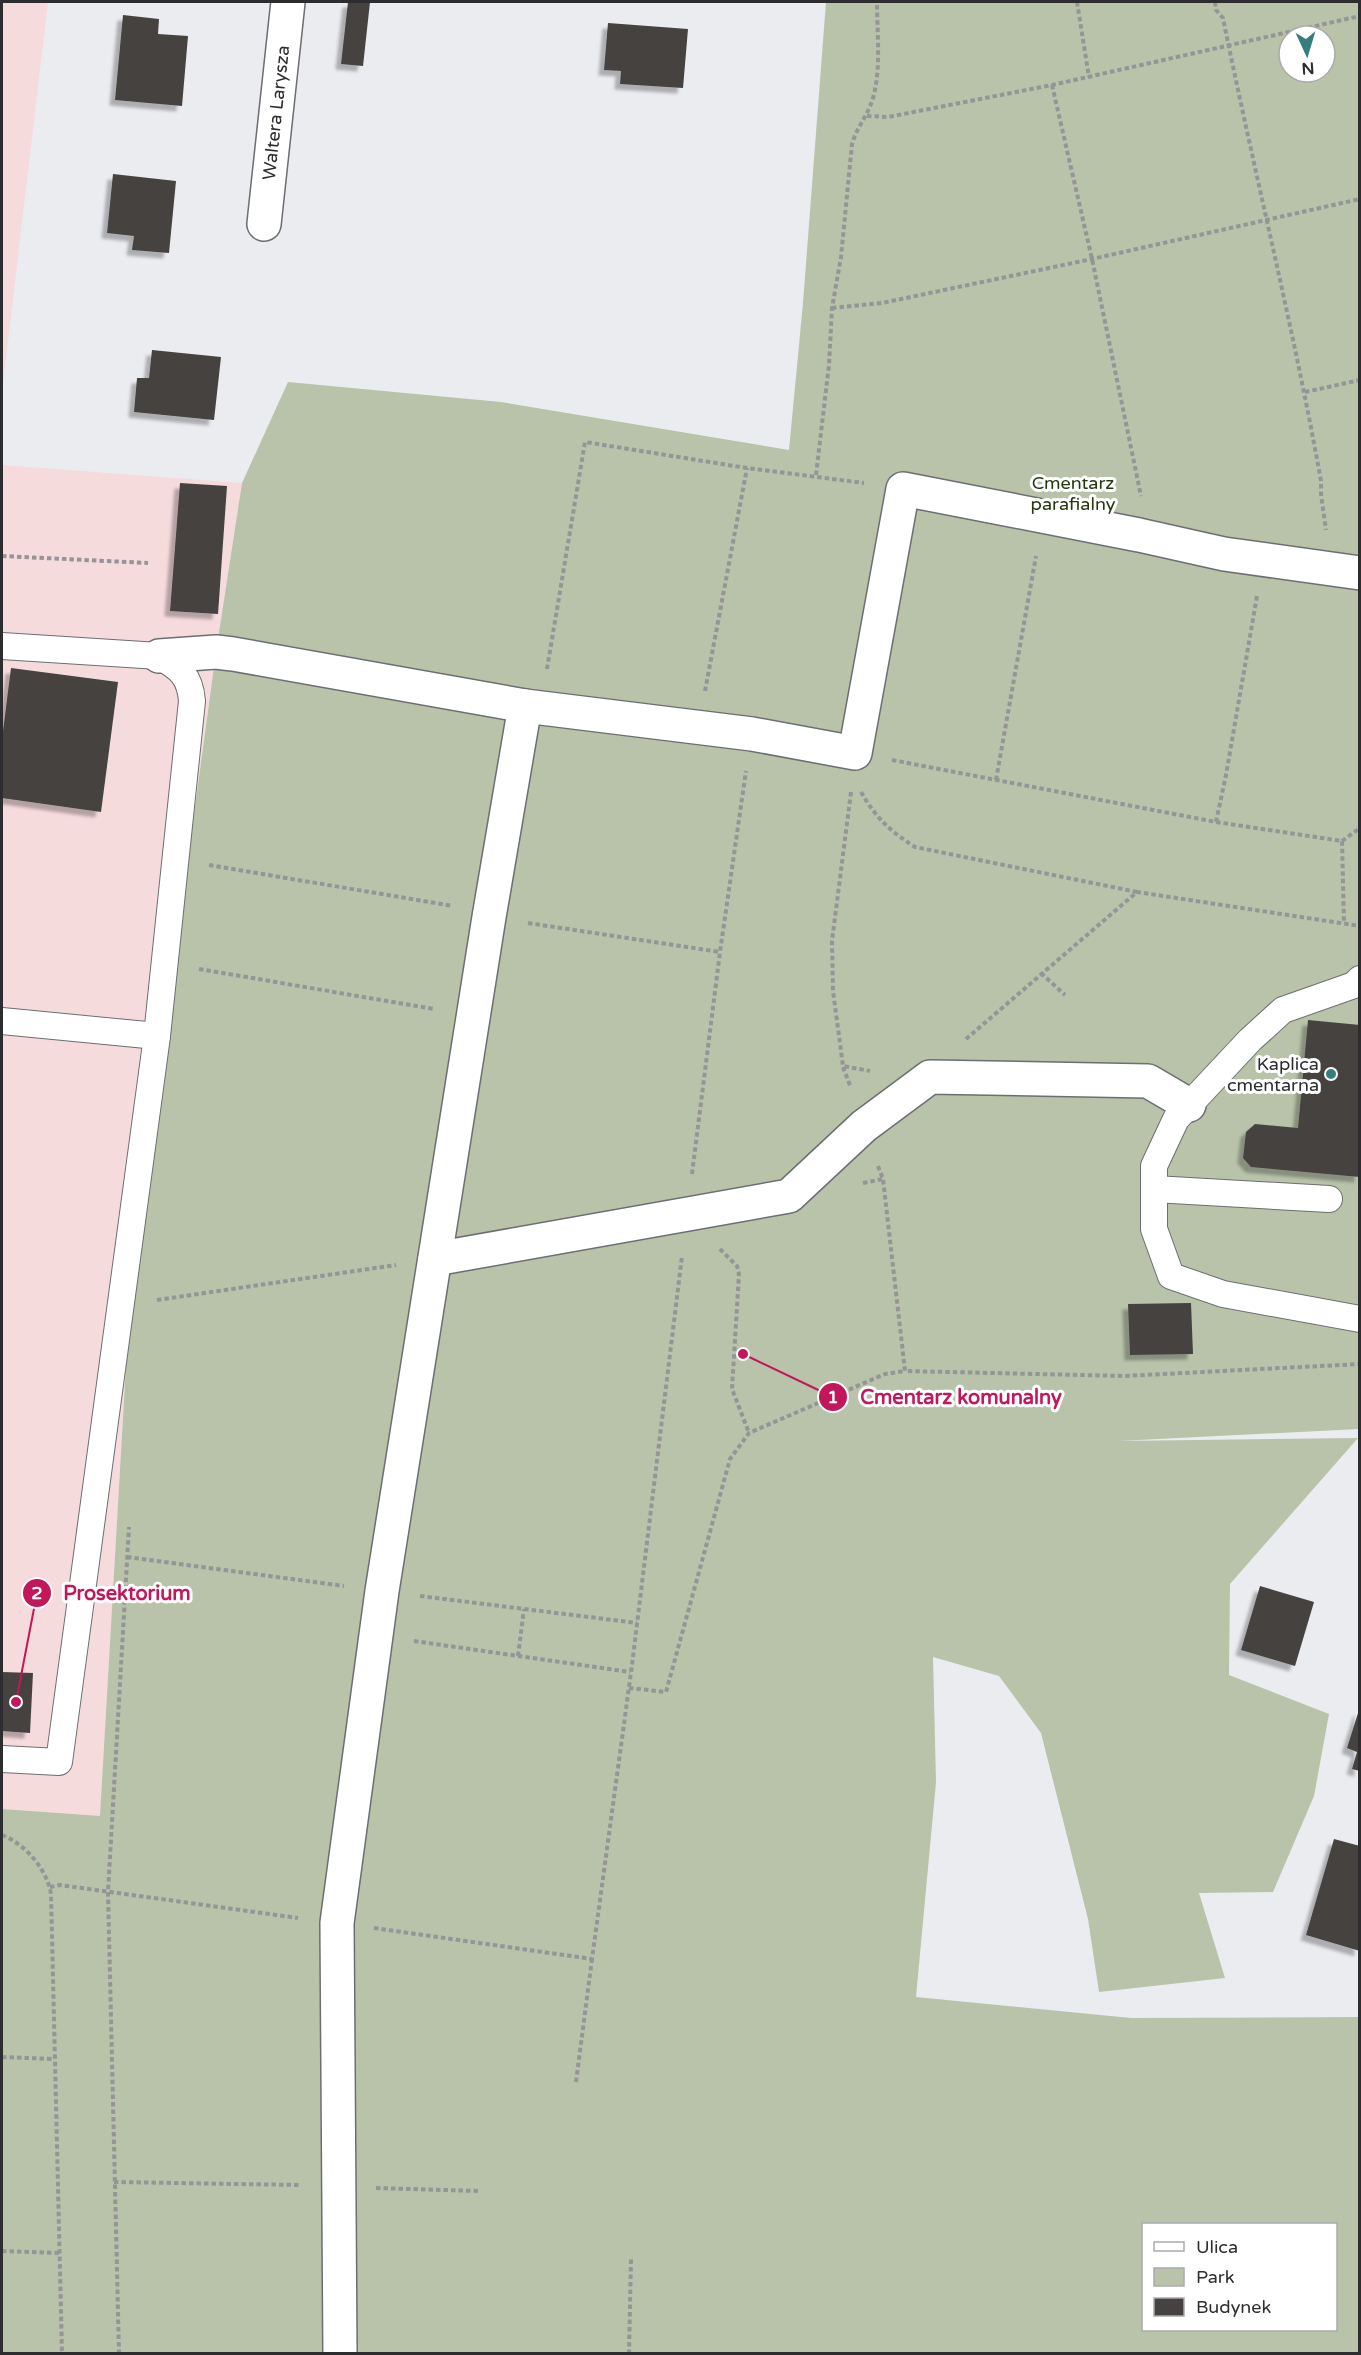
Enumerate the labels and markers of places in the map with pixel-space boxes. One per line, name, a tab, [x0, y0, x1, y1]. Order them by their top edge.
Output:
place label: Kaplica cmentarna	[1227, 1053, 1319, 1096]
marker: Kaplica cmentarna	[1324, 1067, 1338, 1081]
callout: Cmentarz komunalny	[818, 1378, 1073, 1416]
callout: Prosektorium	[22, 1574, 203, 1612]

